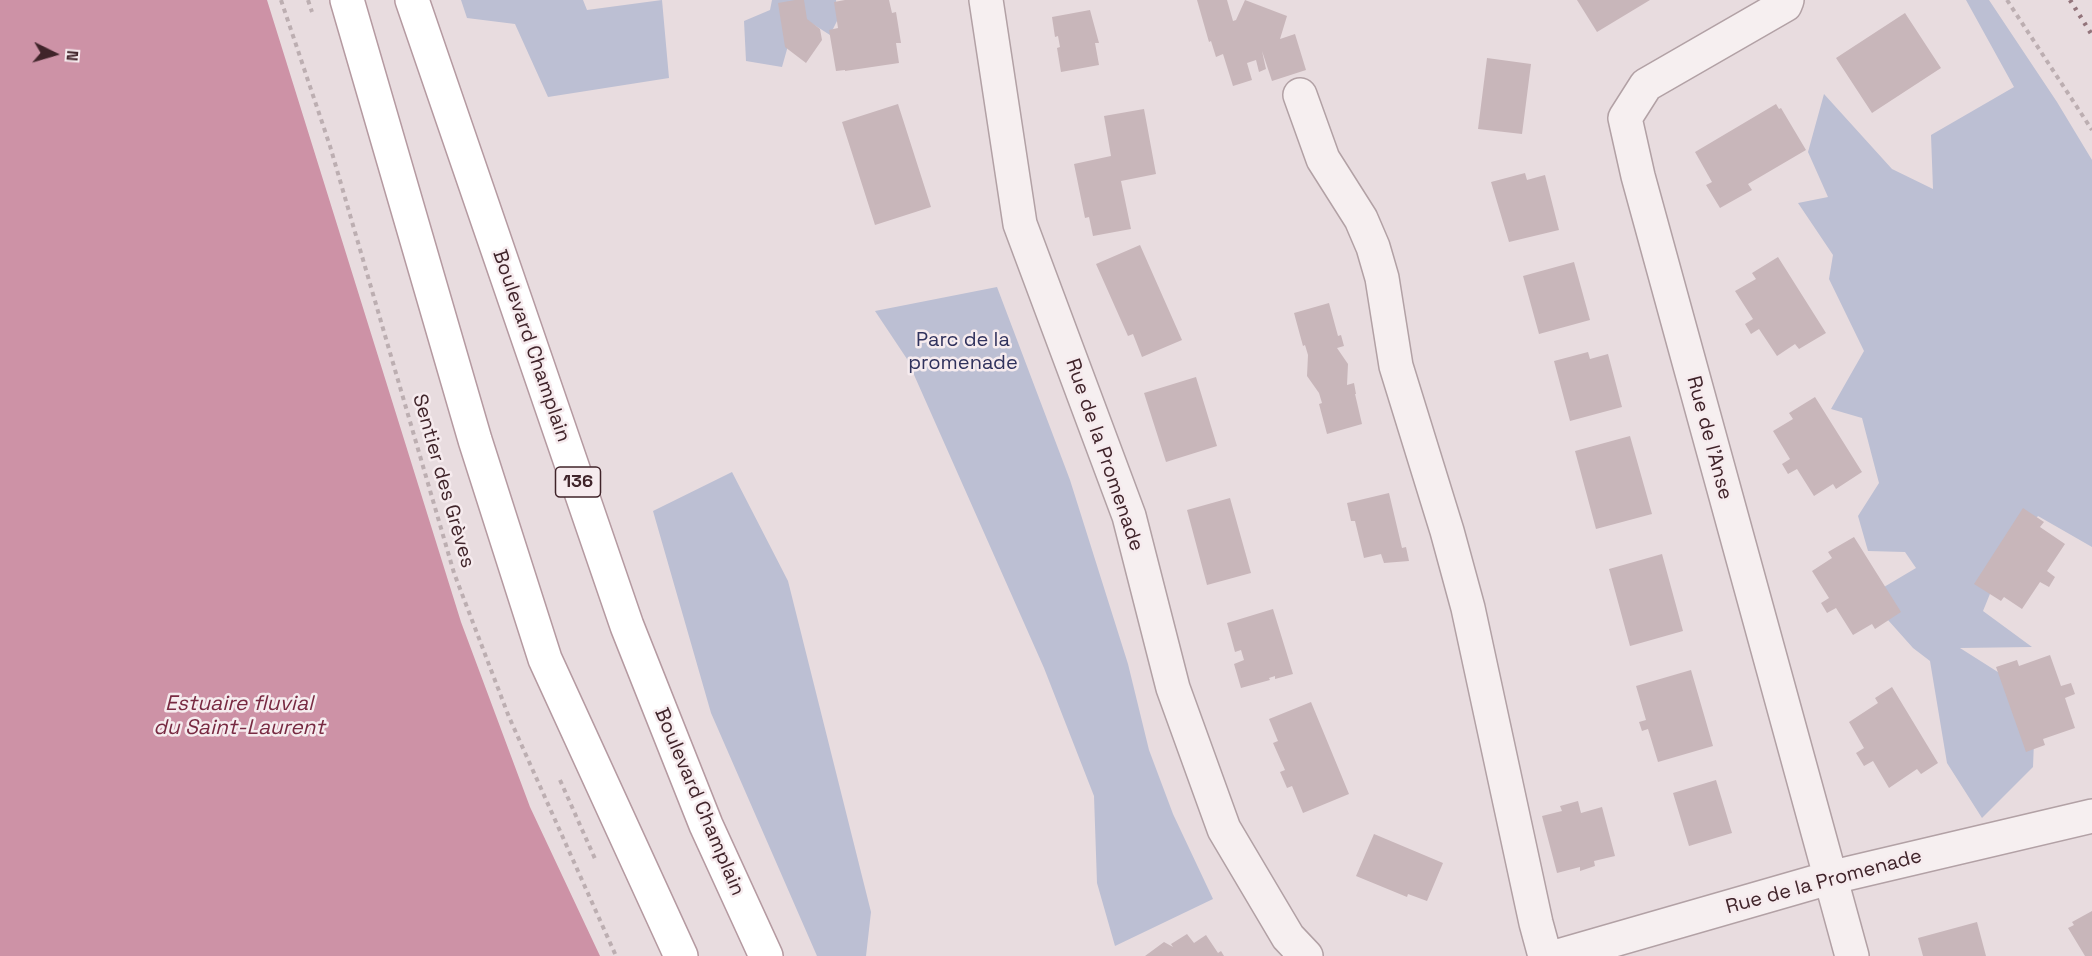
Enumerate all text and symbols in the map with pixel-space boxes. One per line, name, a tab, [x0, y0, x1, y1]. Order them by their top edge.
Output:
north arrow	[24, 24, 84, 84]
text: N	[62, 49, 83, 62]
street label: Boulevard Champlain	[487, 247, 575, 445]
park label: Parc de la promenade	[908, 329, 1018, 376]
street label: Rue de la Promenade	[1060, 356, 1148, 554]
street label: Rue de l'Anse	[1681, 373, 1737, 503]
street label: Sentier des Grèves	[407, 391, 479, 571]
road number: 136	[556, 467, 600, 497]
water label: Estuaire fluvial du Saint-Laurent	[153, 691, 325, 741]
street label: Boulevard Champlain	[649, 705, 749, 899]
street label: Rue de la Promenade	[1723, 844, 1925, 920]

